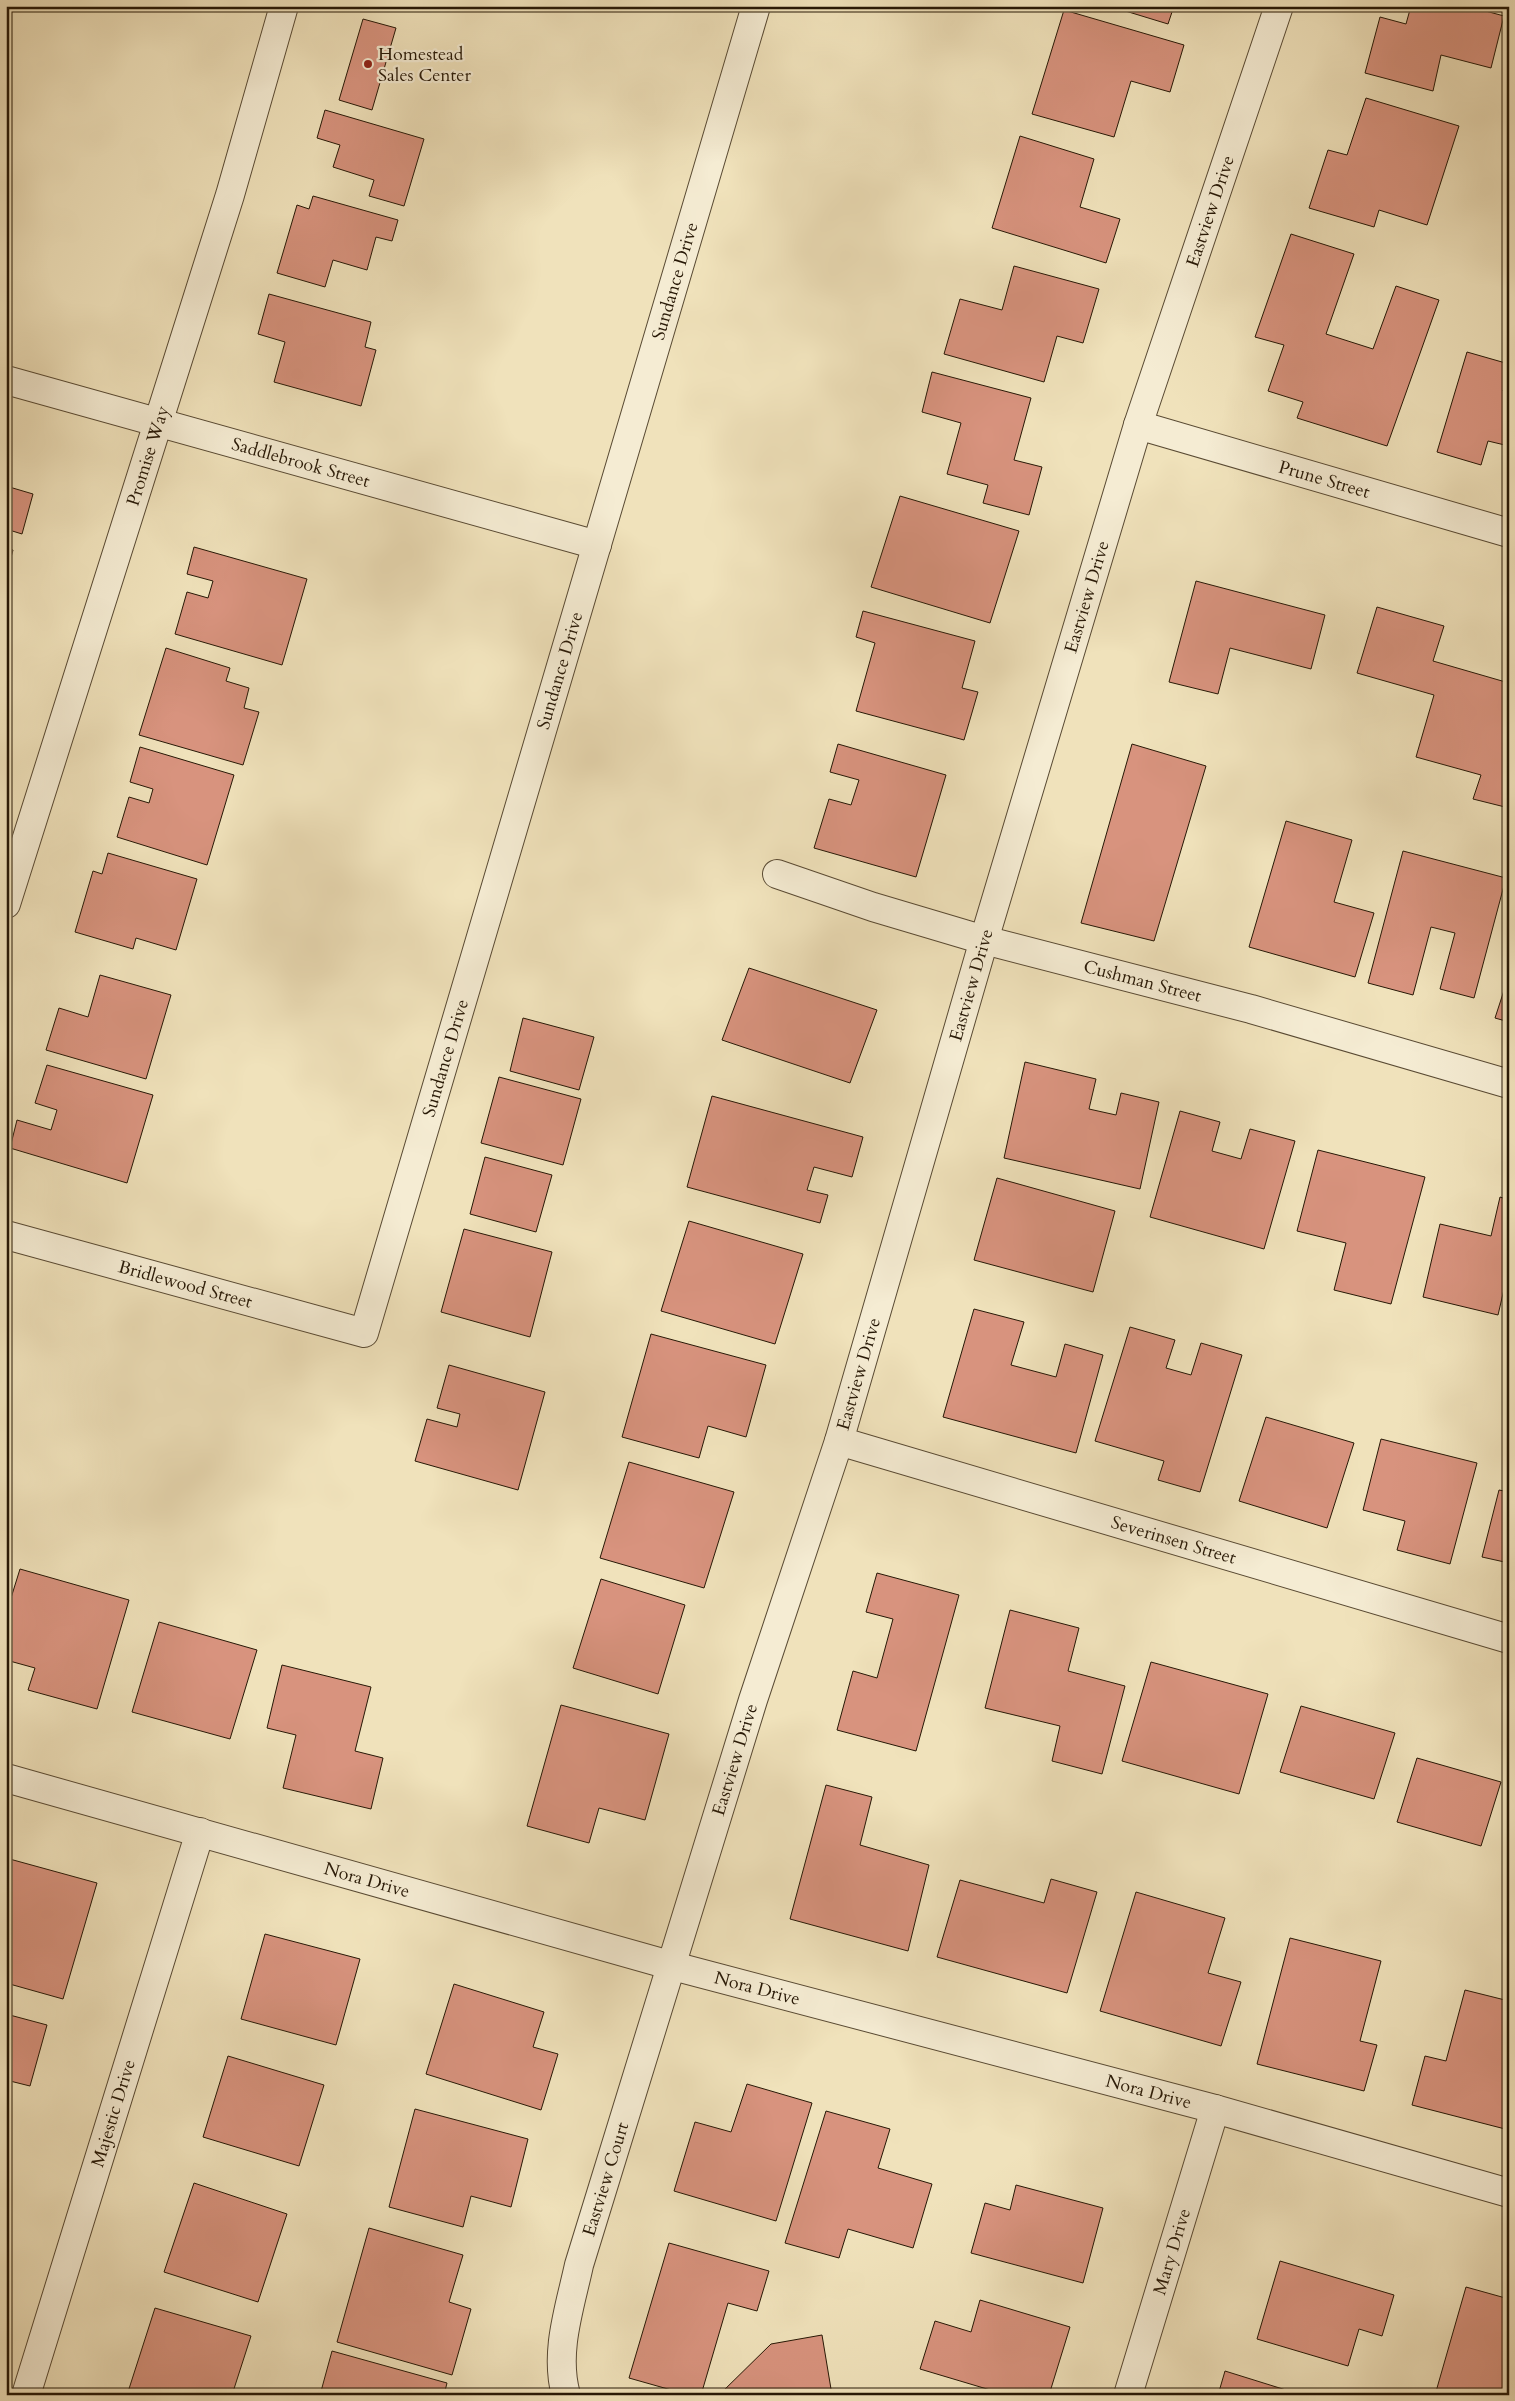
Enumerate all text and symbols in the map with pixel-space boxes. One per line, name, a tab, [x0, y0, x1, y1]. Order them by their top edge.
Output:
place label: Homestead Sales Center	[378, 42, 471, 88]
marker: Homestead Sales Center	[362, 58, 374, 70]
street label: Eastview Drive	[1180, 152, 1241, 270]
street label: Sundance Drive	[646, 219, 704, 343]
street label: Promise Way	[121, 402, 176, 509]
street label: Saddlebrook Street	[229, 432, 373, 494]
street label: Prune Street	[1276, 455, 1373, 505]
street label: Eastview Drive	[1059, 538, 1116, 656]
street label: Sundance Drive	[531, 609, 589, 732]
street label: Eastview Drive	[943, 926, 1000, 1044]
street label: Cushman Street	[1081, 954, 1204, 1009]
street label: Sundance Drive	[417, 996, 475, 1120]
street label: Bridlewood Street	[115, 1254, 255, 1315]
street label: Eastview Drive	[831, 1315, 887, 1433]
street label: Severinsen Street	[1108, 1510, 1239, 1571]
street label: Eastview Drive	[706, 1701, 764, 1819]
street label: Nora Drive	[321, 1856, 412, 1904]
street label: Nora Drive	[711, 1965, 803, 2012]
street label: Majestic Drive	[85, 2056, 142, 2170]
street label: Nora Drive	[1103, 2069, 1194, 2115]
street label: Eastview Court	[577, 2119, 635, 2239]
street label: Mary Drive	[1147, 2205, 1197, 2298]

